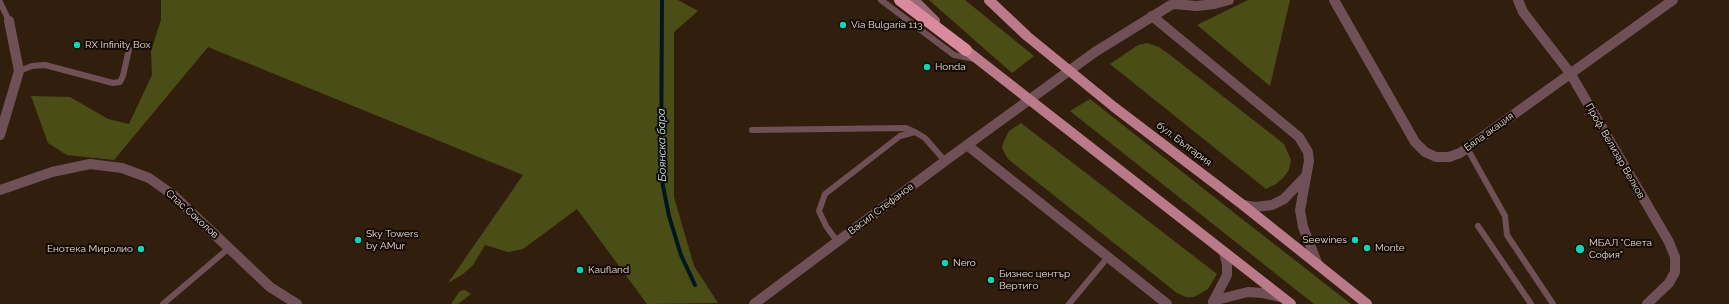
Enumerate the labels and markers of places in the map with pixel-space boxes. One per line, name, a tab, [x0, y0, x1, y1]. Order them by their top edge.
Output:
place label: Via Bulgaria 113	[851, 19, 923, 31]
marker: Via Bulgaria 113	[838, 20, 848, 30]
place label: RX Infinity Box	[85, 39, 150, 51]
marker: RX Infinity Box	[72, 40, 82, 50]
place label: Honda	[935, 61, 966, 73]
marker: Honda	[922, 62, 932, 72]
place label: Sky Towers by AMur	[366, 228, 418, 252]
place label: Seewines	[1302, 234, 1347, 246]
marker: Sky Towers by AMur	[353, 235, 363, 245]
marker: Seewines	[1350, 235, 1360, 245]
place label: МБАЛ "Света София"	[1589, 237, 1652, 260]
place label: Monte	[1375, 242, 1405, 254]
place label: Енотека Миролио	[47, 243, 133, 255]
marker: Monte	[1362, 243, 1372, 253]
marker: МБАЛ "Света София"	[1574, 243, 1586, 255]
marker: Енотека Миролио	[136, 244, 146, 254]
place label: Nero	[953, 257, 976, 269]
marker: Nero	[940, 258, 950, 268]
place label: Kaufland	[588, 264, 629, 276]
marker: Kaufland	[575, 265, 585, 275]
place label: Бизнес център Вертиго	[999, 268, 1070, 292]
marker: Бизнес център Вертиго	[986, 275, 996, 285]

